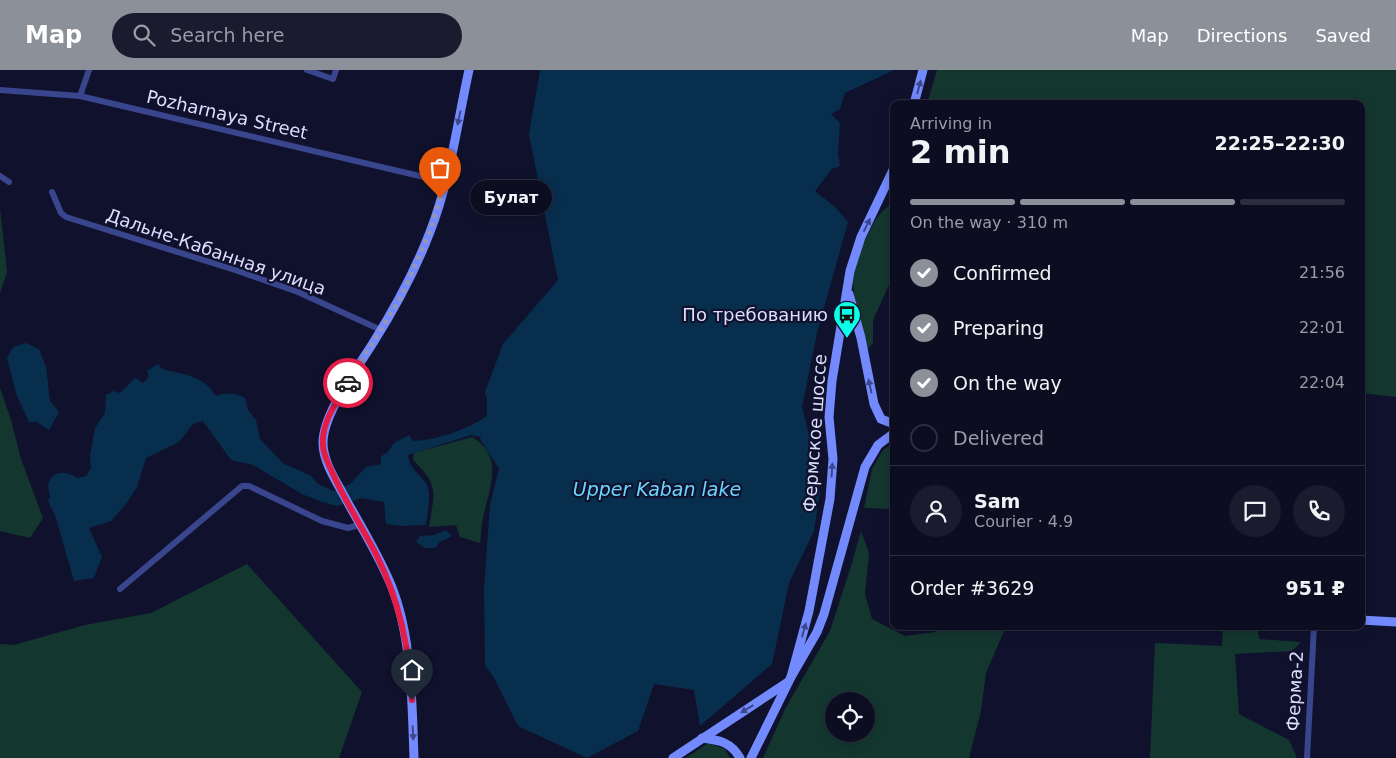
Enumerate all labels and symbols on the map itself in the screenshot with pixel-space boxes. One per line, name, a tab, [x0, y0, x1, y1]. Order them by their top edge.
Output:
one-way arrow	[915, 79, 923, 94]
street label: Pozharnaya Street	[144, 86, 310, 143]
one-way arrow	[454, 110, 462, 126]
pin	[419, 147, 461, 198]
callout: Булат	[470, 180, 552, 216]
street label: Дальне-Кабанная улица	[104, 204, 329, 299]
one-way arrow	[863, 218, 871, 232]
bus stop icon: По требованию	[832, 300, 862, 339]
place label: По требованию	[682, 304, 828, 325]
street label: Фермское шоссе	[798, 353, 831, 513]
courier	[323, 358, 373, 408]
one-way arrow	[866, 378, 874, 393]
one-way arrow	[828, 462, 836, 478]
water label: Upper Kaban lake	[573, 478, 741, 500]
one-way arrow	[800, 622, 808, 637]
pin	[391, 649, 433, 700]
street label: Ферма-2	[1282, 650, 1307, 732]
one-way arrow	[740, 704, 753, 713]
one-way arrow	[410, 725, 418, 741]

